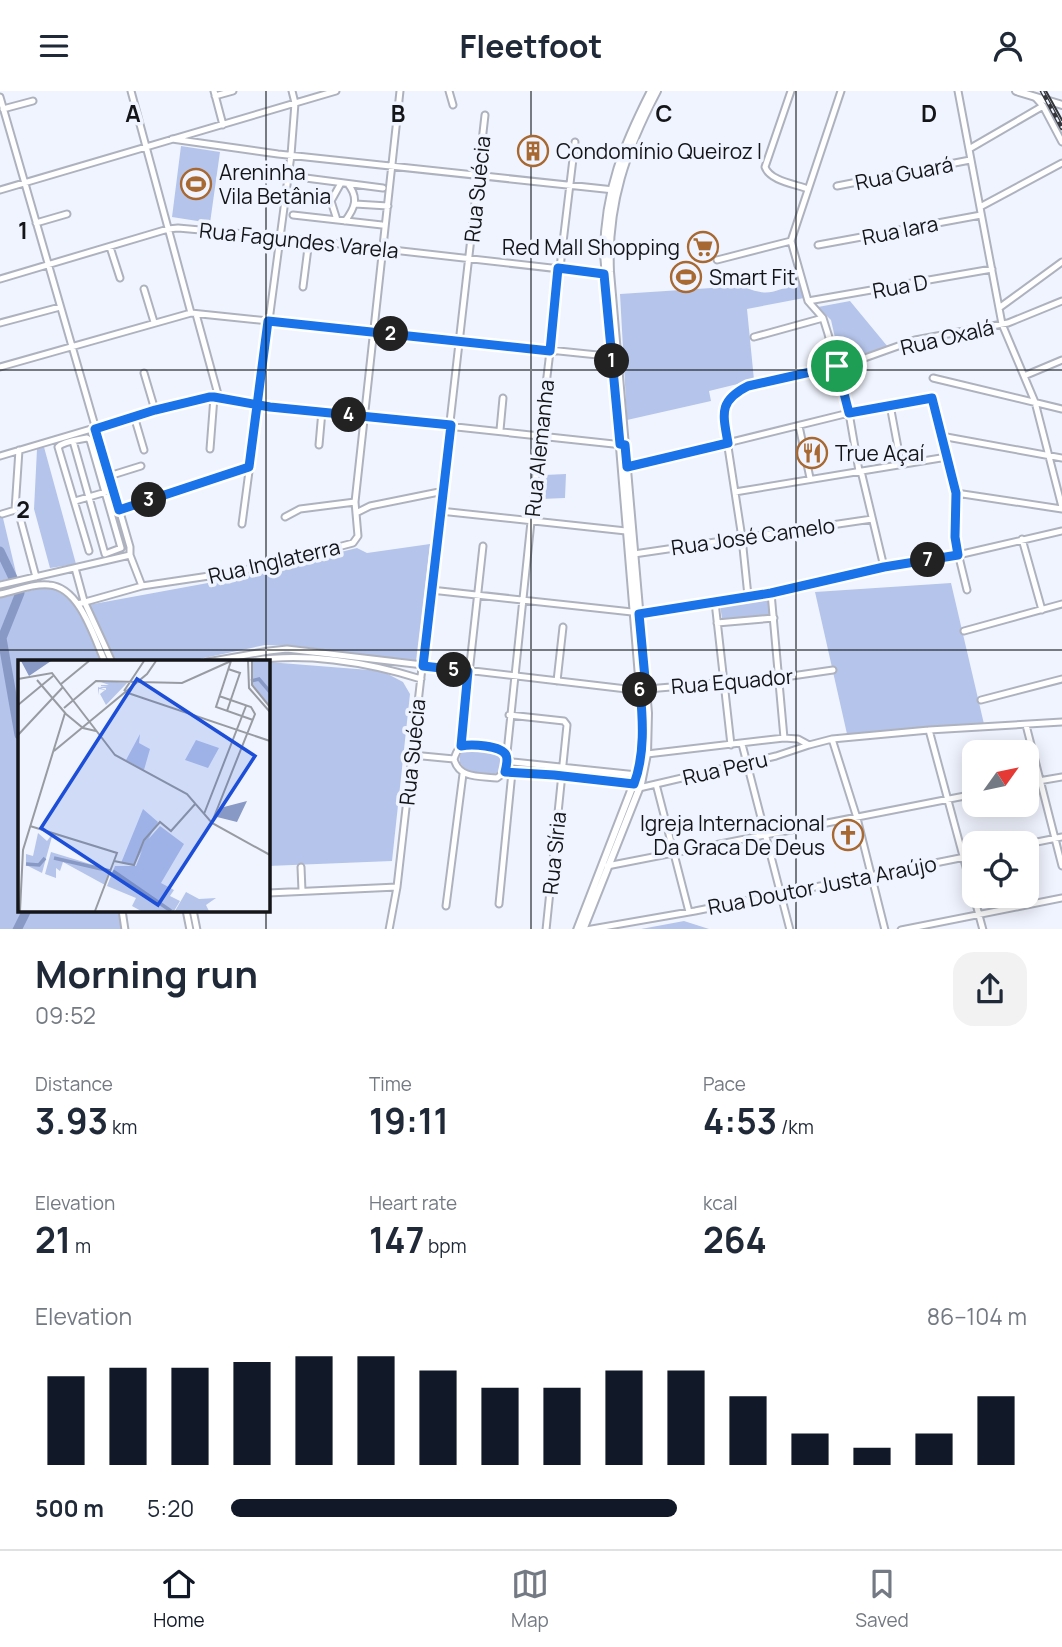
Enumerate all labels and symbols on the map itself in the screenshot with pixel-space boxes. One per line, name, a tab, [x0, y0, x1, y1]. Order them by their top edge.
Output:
text: A	[125, 97, 141, 129]
text: B	[391, 97, 405, 129]
text: C	[656, 97, 673, 129]
text: D	[921, 97, 937, 129]
street label: Rua Suécia	[457, 134, 497, 244]
building icon: Condomínio Queiroz I	[516, 134, 550, 168]
place label: Condomínio Queiroz I	[556, 137, 762, 165]
street label: Rua Guará	[853, 150, 955, 196]
place label: Areninha Vila Betânia	[219, 158, 331, 210]
sports icon: Areninha Vila Betânia	[179, 167, 213, 201]
street label: Rua Iara	[860, 209, 940, 251]
text: 1	[18, 214, 28, 246]
street label: Rua Fagundes Varela	[198, 216, 400, 264]
supermarket icon: Red Mall Shopping	[686, 230, 720, 264]
place label: Red Mall Shopping	[502, 233, 680, 261]
sports icon: Smart Fit	[669, 260, 703, 294]
place label: Smart Fit	[709, 263, 796, 291]
street label: Rua D	[870, 267, 930, 305]
street label: Rua Oxalá	[897, 313, 997, 361]
pin: 2	[374, 317, 408, 351]
pin	[807, 336, 867, 396]
pin: 1	[594, 343, 630, 379]
street label: Rua Alemanha	[518, 378, 560, 518]
pin: 4	[332, 397, 366, 433]
restaurant icon: True Açaí	[795, 436, 829, 470]
place label: True Açaí	[835, 439, 925, 467]
pin: 3	[132, 483, 166, 517]
text: 2	[16, 493, 30, 525]
street label: Rua José Camelo	[669, 511, 837, 561]
street label: Rua Inglaterra	[205, 532, 343, 590]
pin: 7	[911, 543, 946, 577]
pin: 5	[436, 653, 472, 687]
inset map	[18, 660, 270, 912]
street label: Rua Equador	[670, 662, 795, 700]
pin: 6	[622, 673, 658, 707]
street label: Rua Suécia	[392, 697, 432, 807]
north arrow	[962, 740, 1040, 817]
street label: Rua Peru	[680, 745, 770, 791]
place label: Igreja Internacional Da Graca De Deus	[640, 809, 825, 861]
street label: Rua Síria	[536, 810, 572, 896]
church icon: Igreja Internacional Da Graca De Deus	[831, 818, 865, 852]
street label: Rua Doutor Justa Araújo	[705, 849, 939, 921]

